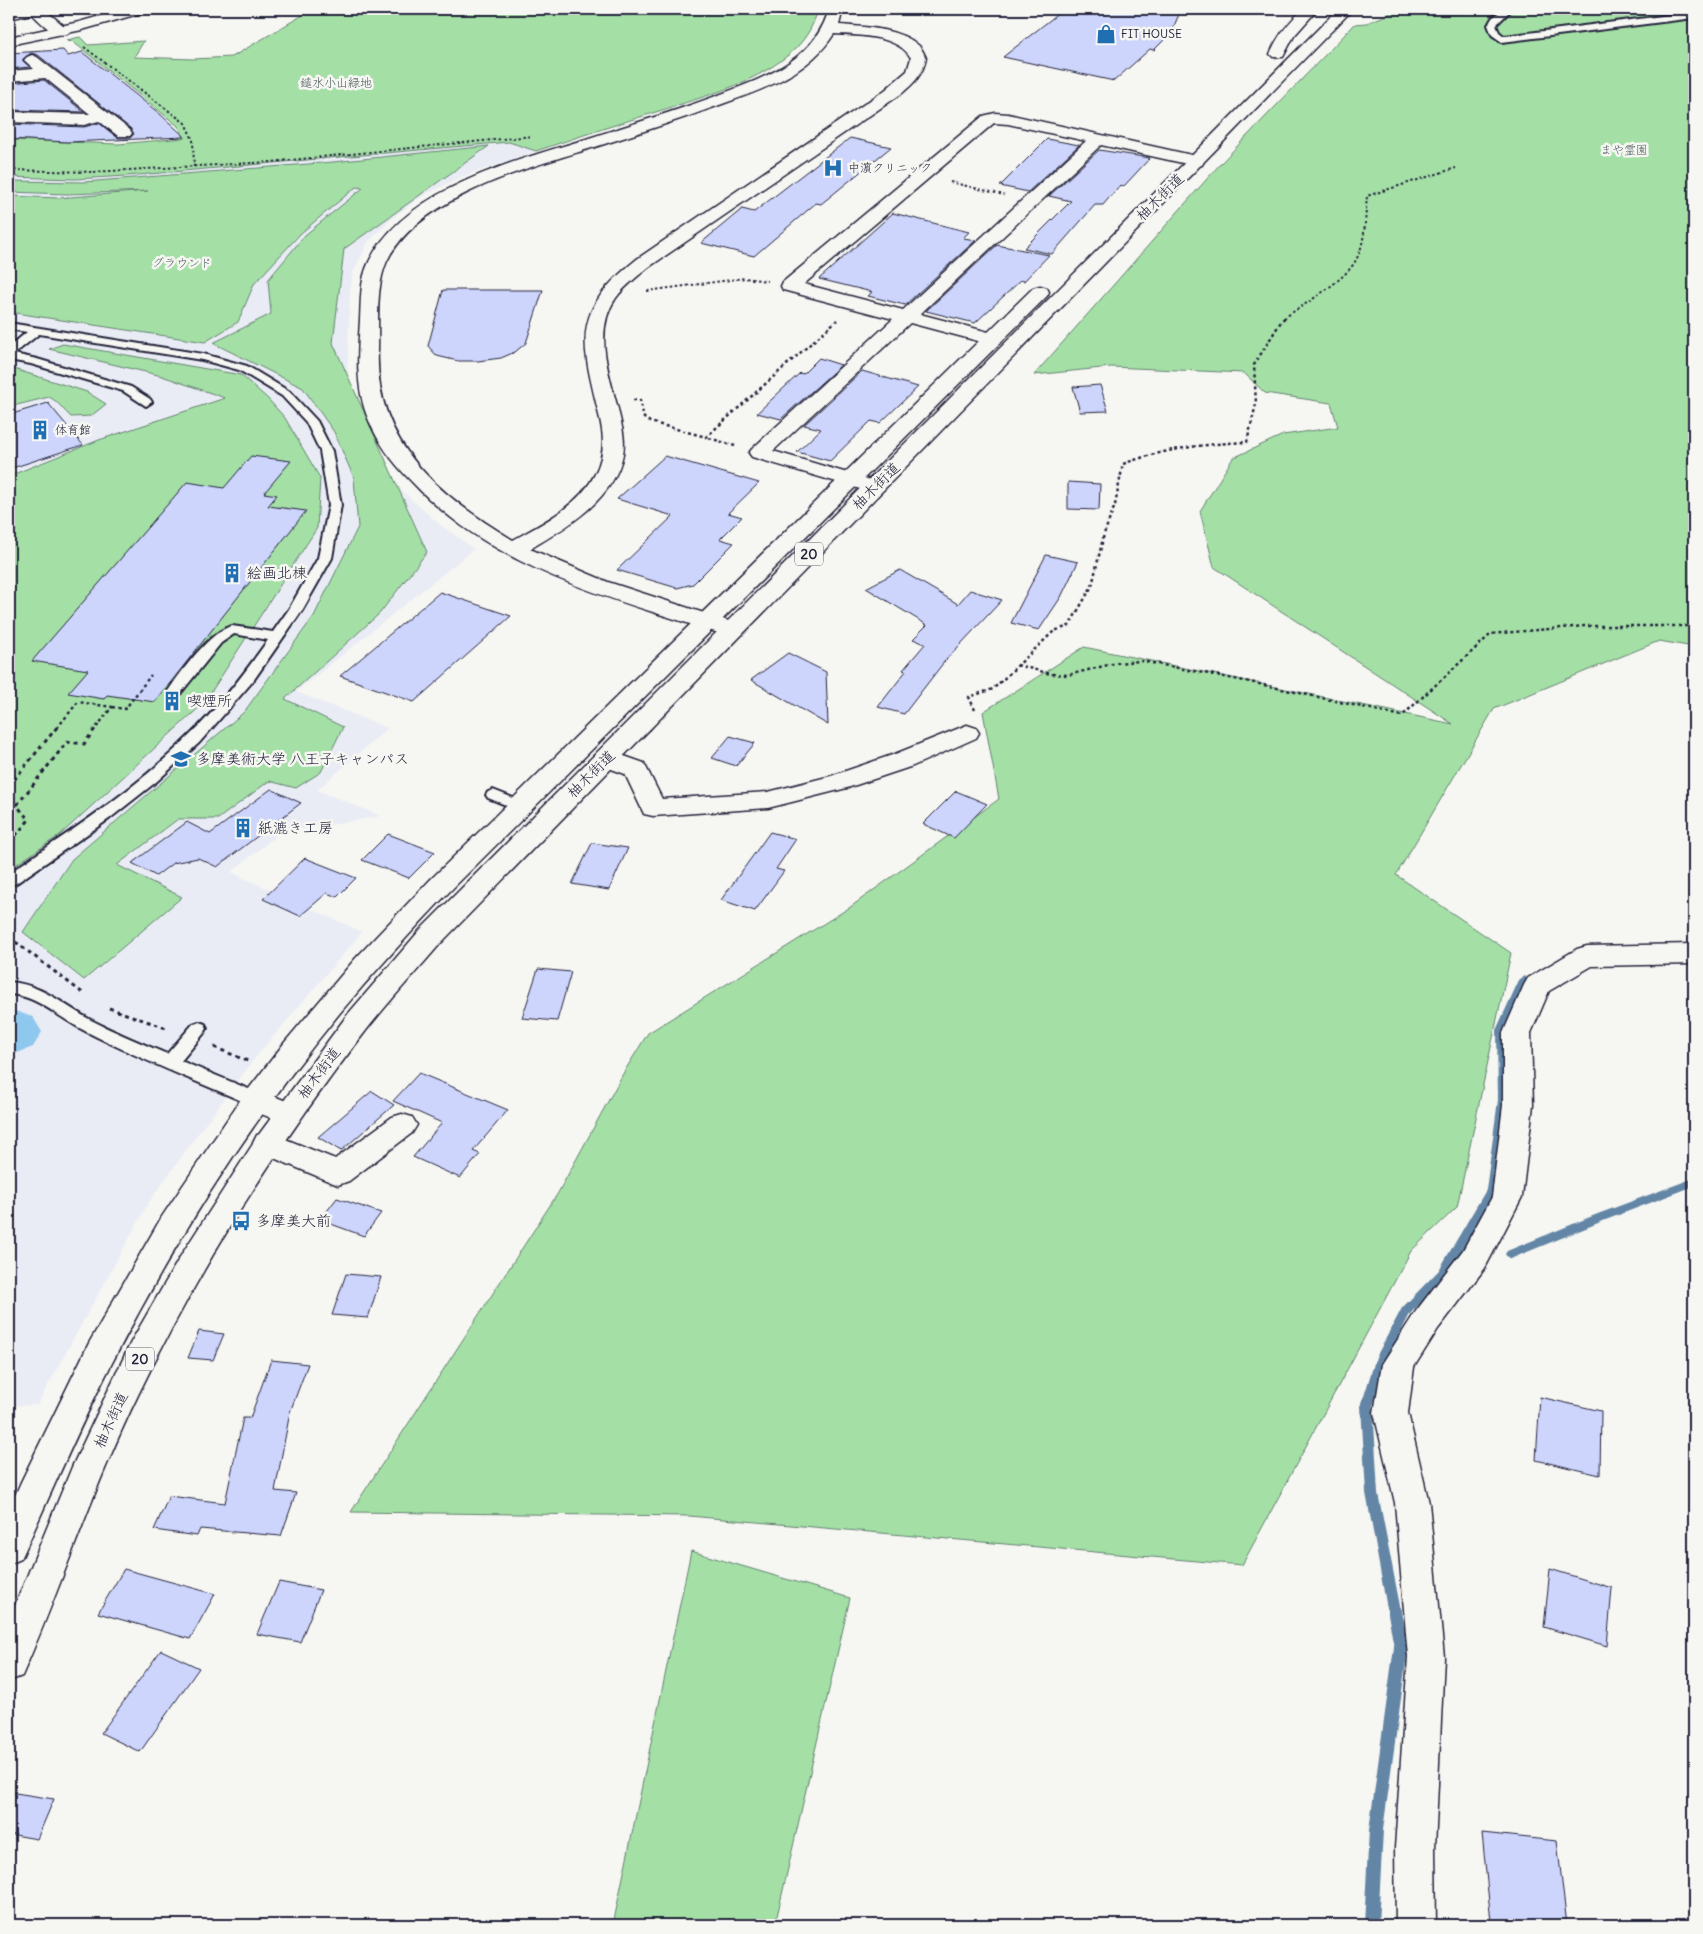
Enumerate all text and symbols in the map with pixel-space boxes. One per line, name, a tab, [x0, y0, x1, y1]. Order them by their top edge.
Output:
shop icon: FIT HOUSE	[1095, 23, 1117, 45]
place label: FIT HOUSE	[1121, 26, 1182, 41]
park label: 鑓水小山緑地	[300, 75, 372, 90]
park label: まや霊園	[1600, 142, 1648, 157]
hospital icon: 中濵クリニック	[822, 157, 844, 179]
place label: 中濵クリニック	[848, 160, 932, 175]
street label: 柚木街道	[1132, 169, 1188, 225]
park label: グラウンド	[152, 255, 212, 270]
building icon: 体育館	[29, 419, 51, 441]
place label: 体育館	[55, 422, 91, 437]
street label: 柚木街道	[848, 458, 904, 514]
road number: 20	[795, 542, 823, 566]
building icon: 絵画北棟	[221, 562, 243, 584]
place label: 絵画北棟	[247, 563, 307, 582]
building icon: 喫煙所	[161, 690, 183, 712]
place label: 喫煙所	[187, 691, 232, 710]
street label: 柚木街道	[563, 746, 619, 802]
school or university icon: 多摩美術大学 八王子キャンパス	[170, 748, 192, 770]
place label: 多摩美術大学 八王子キャンパス	[196, 749, 409, 768]
building icon: 紙漉き工房	[232, 817, 254, 839]
place label: 紙漉き工房	[258, 818, 333, 837]
street label: 柚木街道	[293, 1043, 344, 1102]
bus stop icon: 多摩美大前	[230, 1210, 252, 1232]
place label: 多摩美大前	[256, 1211, 331, 1230]
road number: 20	[126, 1348, 154, 1370]
street label: 柚木街道	[89, 1389, 132, 1451]

